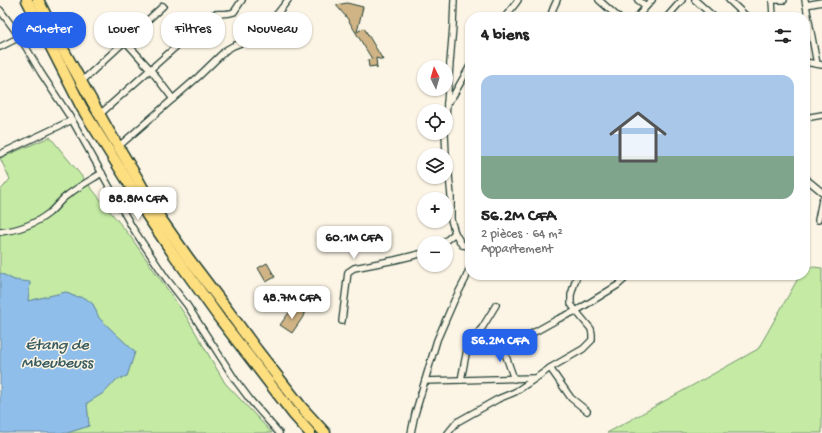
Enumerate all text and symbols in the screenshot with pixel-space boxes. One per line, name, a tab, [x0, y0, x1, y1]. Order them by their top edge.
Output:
chip: Acheter	[12, 12, 86, 48]
chip: Louer	[94, 12, 153, 48]
chip: Filtres	[161, 12, 225, 48]
chip: Nouveau	[233, 12, 312, 48]
icon: filters	[772, 25, 794, 47]
text: 4 biens	[481, 26, 529, 46]
north arrow	[417, 60, 453, 96]
map controls	[417, 60, 453, 272]
icon: home	[602, 101, 674, 173]
button: locate	[417, 104, 453, 140]
button: layers	[417, 148, 453, 184]
pin: 88.8M CFA	[92, 187, 184, 221]
text: 88.8M CFA	[109, 192, 167, 207]
button: +	[417, 192, 453, 228]
text: 56.2M CFA	[481, 207, 556, 227]
pin: 60.1M CFA	[308, 226, 400, 260]
text: 2 pièces · 64 m²	[481, 227, 563, 242]
text: 60.1M CFA	[326, 231, 382, 246]
button: −	[417, 236, 453, 272]
text: Appartement	[481, 242, 553, 257]
pin: 48.7M CFA	[246, 286, 338, 320]
text: 48.7M CFA	[263, 291, 321, 306]
pin: 56.2M CFA	[454, 329, 546, 363]
text: 56.2M CFA	[471, 334, 529, 349]
water label: Étang de Mbeubeuss	[21, 337, 95, 374]

